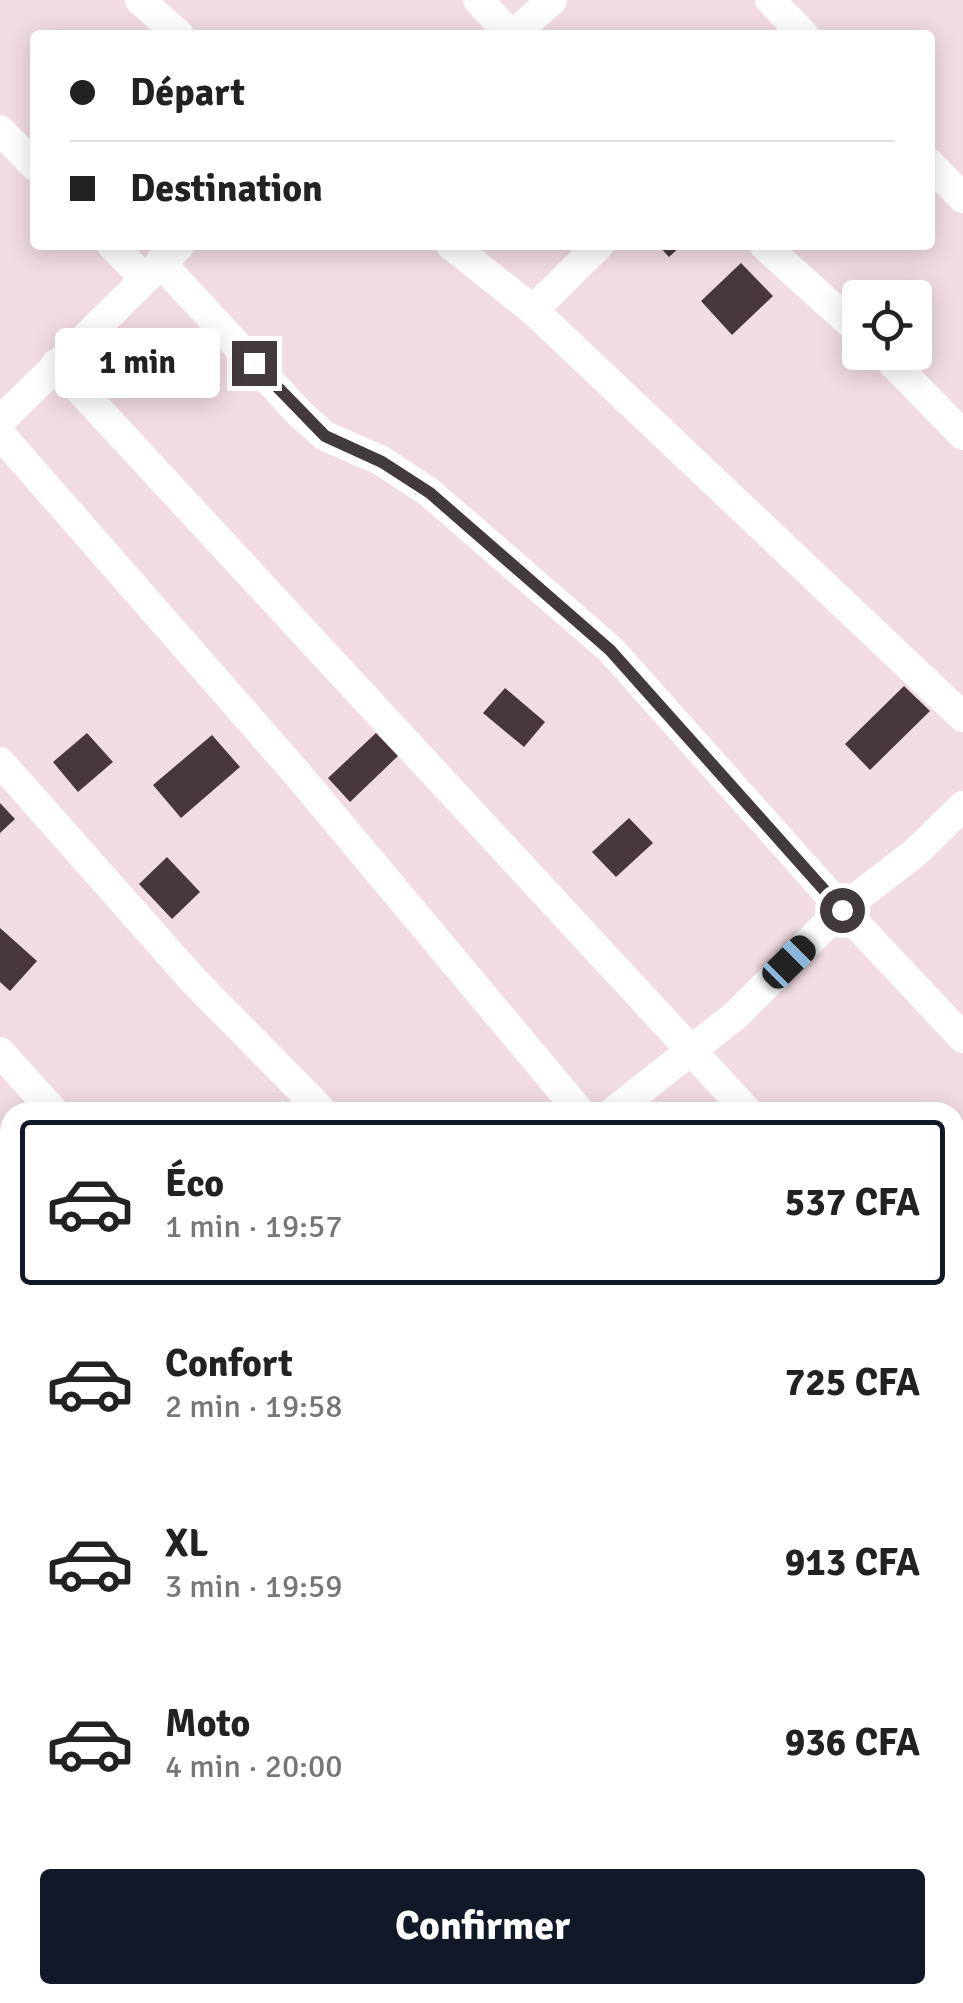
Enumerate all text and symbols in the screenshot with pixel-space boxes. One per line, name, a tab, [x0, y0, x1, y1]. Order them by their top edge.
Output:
text: Départ	[130, 69, 245, 116]
text: Destination	[130, 165, 323, 212]
map controls	[842, 280, 932, 370]
button: locate	[842, 280, 932, 370]
callout: 1 min	[54, 328, 219, 398]
route end	[232, 341, 277, 386]
text: 1 min	[99, 343, 176, 382]
route start	[820, 888, 865, 933]
car	[757, 930, 821, 994]
icon: car	[45, 1158, 135, 1248]
text: Éco	[165, 1160, 224, 1207]
text: 537 CFA	[785, 1179, 920, 1226]
text: 1 min · 19:57	[165, 1207, 343, 1246]
icon: car	[45, 1338, 135, 1428]
text: Confort	[165, 1340, 293, 1387]
text: 725 CFA	[785, 1359, 920, 1406]
text: 2 min · 19:58	[165, 1387, 343, 1426]
icon: car	[45, 1518, 135, 1608]
text: XL	[165, 1520, 208, 1567]
text: 913 CFA	[785, 1539, 920, 1586]
text: 3 min · 19:59	[165, 1567, 343, 1606]
icon: car	[45, 1698, 135, 1788]
text: Moto	[165, 1700, 250, 1747]
text: 936 CFA	[785, 1719, 920, 1766]
text: 4 min · 20:00	[165, 1747, 343, 1786]
button: Confirmer	[40, 1869, 925, 1984]

